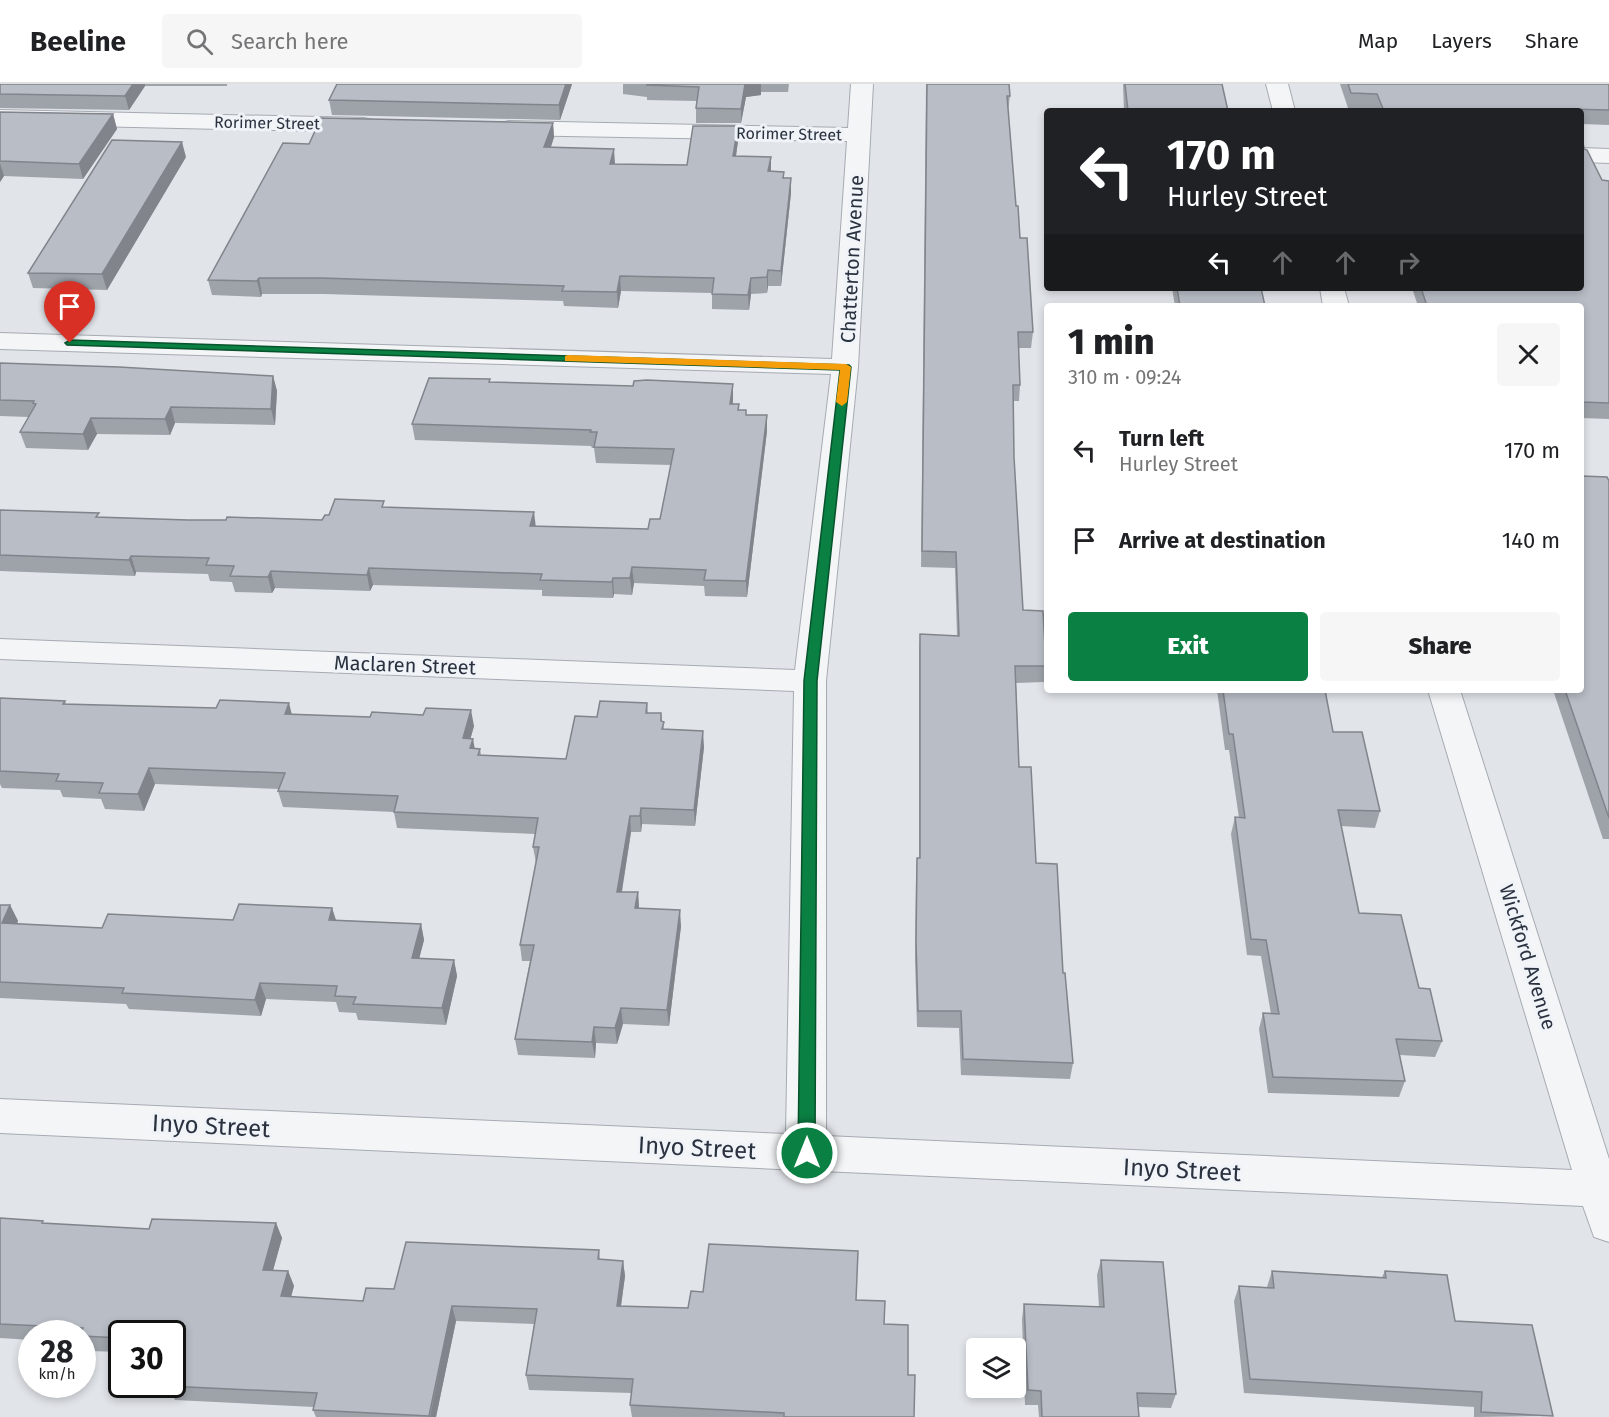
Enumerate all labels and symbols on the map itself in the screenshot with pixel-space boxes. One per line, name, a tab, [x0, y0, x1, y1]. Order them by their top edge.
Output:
street label: Rorimer Street	[214, 113, 320, 133]
street label: Rorimer Street	[736, 124, 842, 144]
street label: Chatterton Avenue	[836, 174, 868, 344]
pin	[44, 281, 95, 343]
street label: Maclaren Street	[334, 651, 477, 679]
street label: Wickford Avenue	[1494, 881, 1562, 1033]
street label: Inyo Street	[151, 1109, 271, 1143]
position arrow	[775, 1121, 839, 1185]
street label: Inyo Street	[637, 1131, 757, 1165]
street label: Inyo Street	[1122, 1153, 1242, 1187]
speed limit sign: 30	[108, 1320, 186, 1398]

